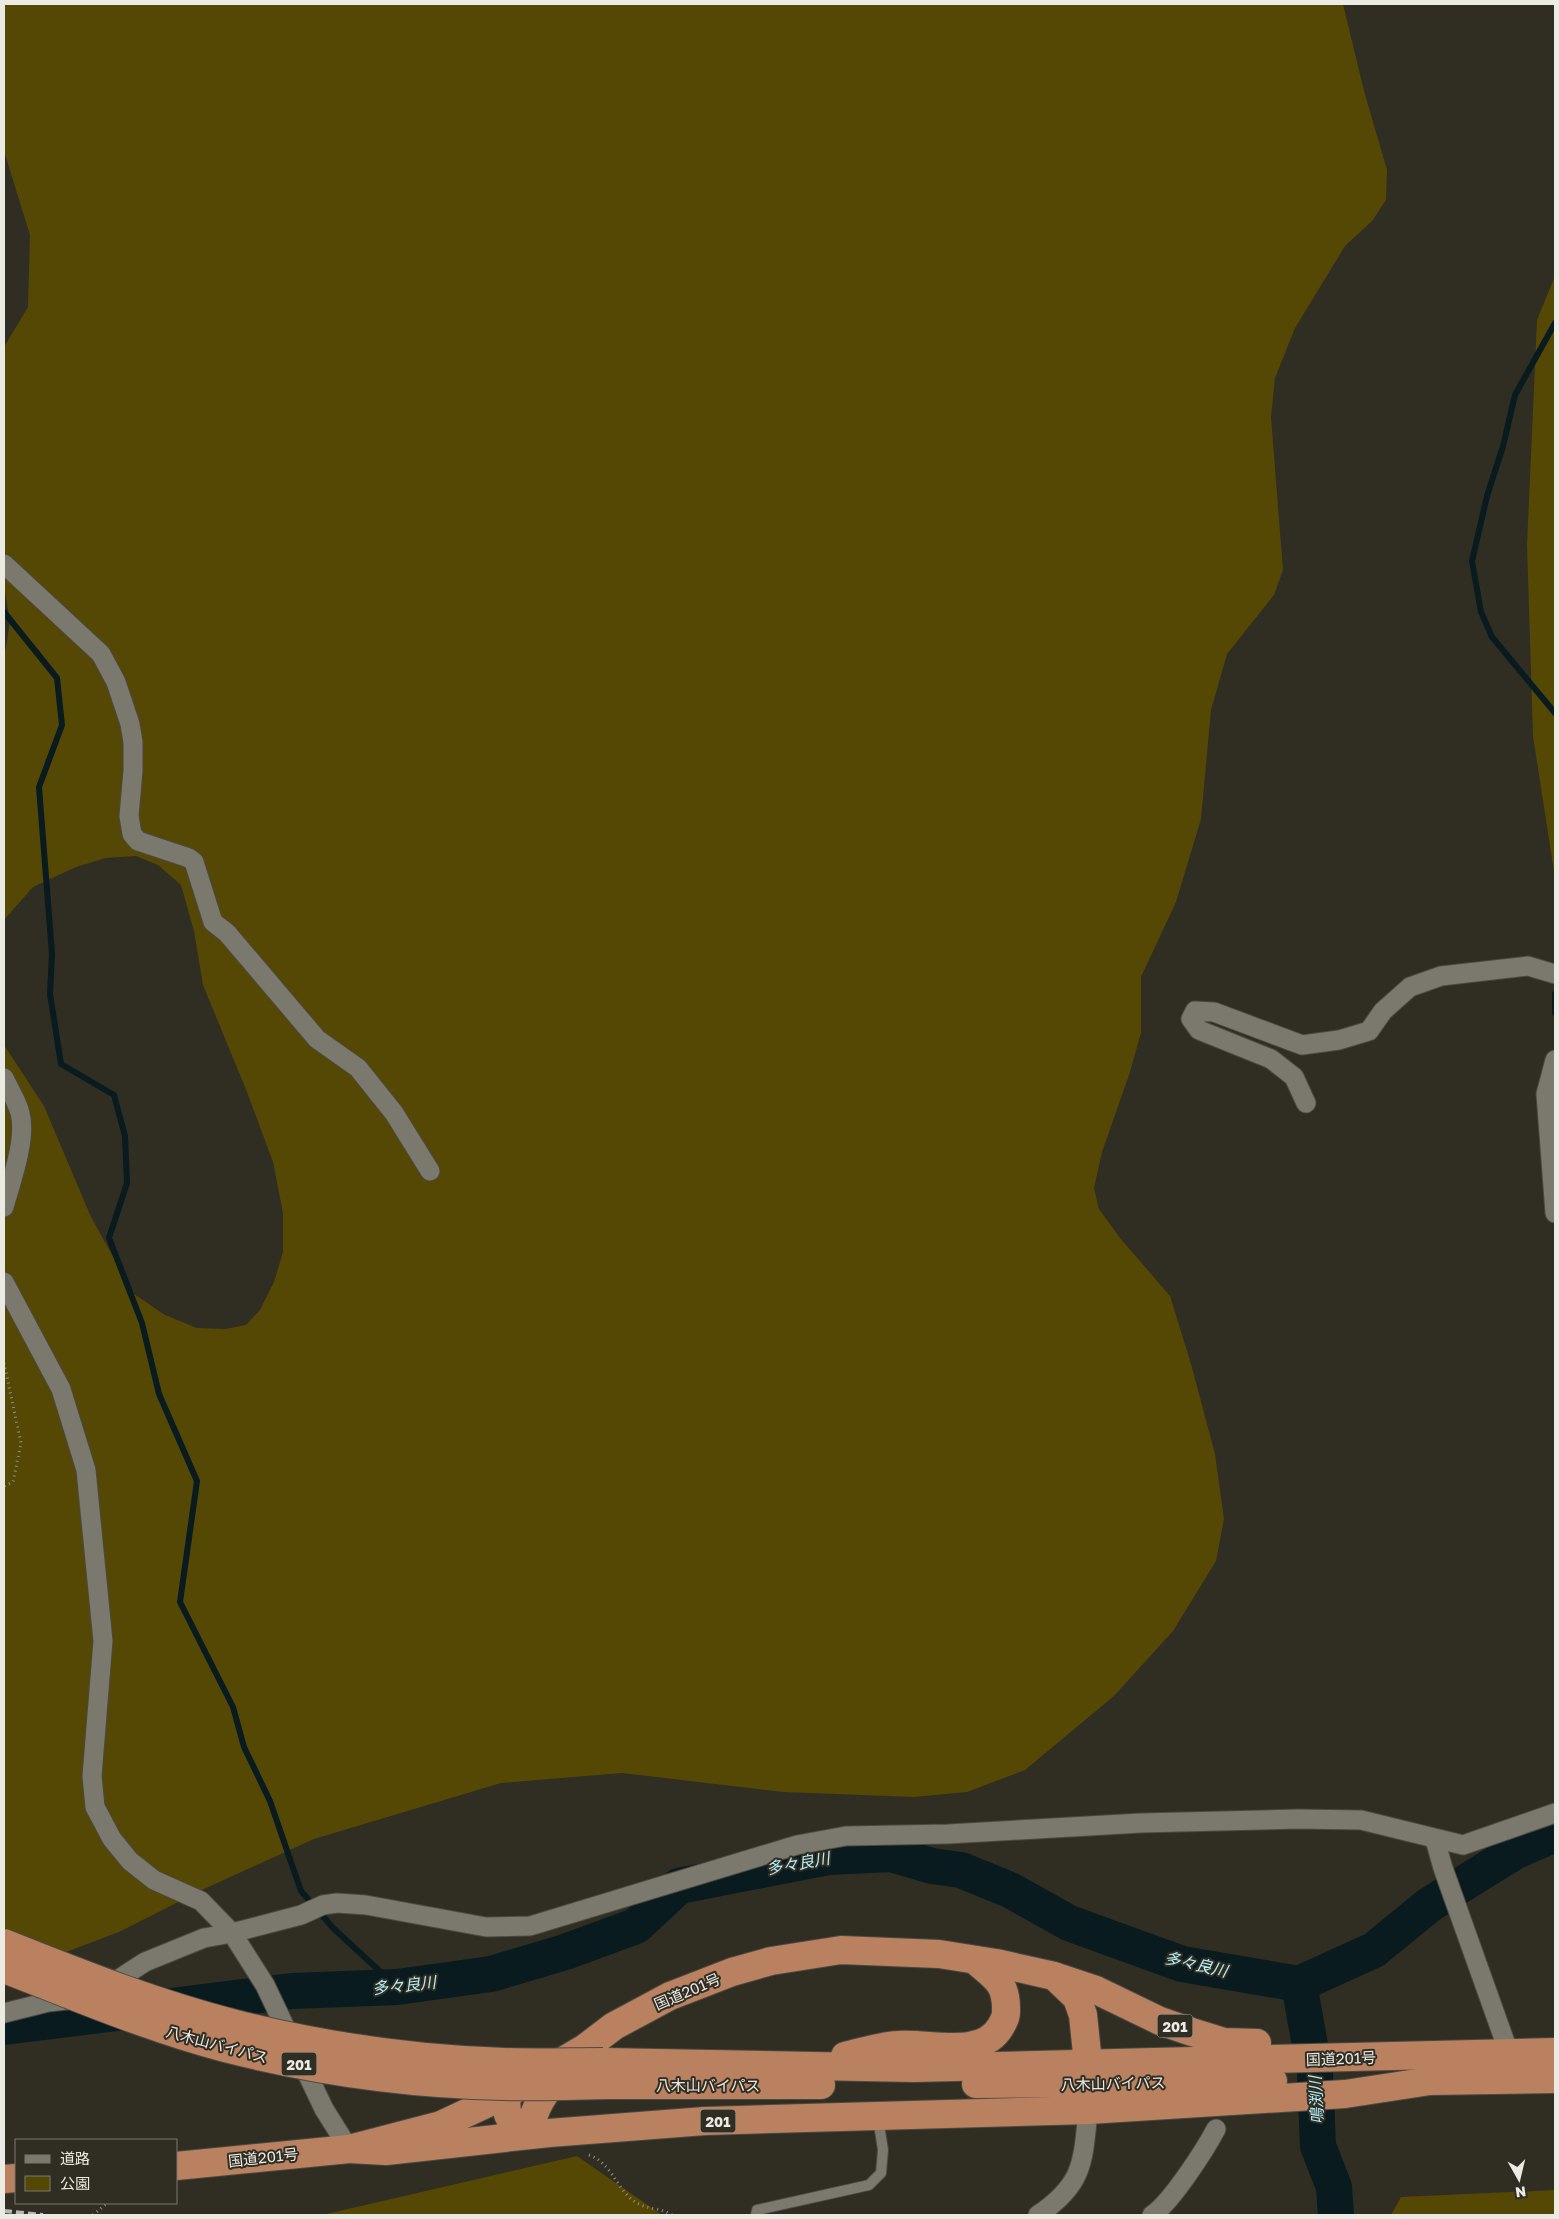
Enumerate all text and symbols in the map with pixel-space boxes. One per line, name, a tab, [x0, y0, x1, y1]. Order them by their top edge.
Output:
water label: 多々良川	[765, 1847, 833, 1878]
water label: 多々良川	[1163, 1947, 1231, 1981]
street label: 国道201号	[651, 1969, 723, 2013]
water label: 多々良川	[371, 1972, 439, 1998]
road number: 201	[1158, 2014, 1192, 2038]
street label: 八木山バイパス	[164, 2022, 270, 2066]
street label: 国道201号	[1306, 2048, 1376, 2068]
road number: 201	[282, 2052, 316, 2076]
street label: 八木山バイパス	[1060, 2073, 1166, 2093]
water label: 鳴渕川	[1305, 2074, 1327, 2124]
street label: 八木山バイパス	[656, 2076, 760, 2094]
road number: 201	[700, 2110, 736, 2132]
legend	[15, 2139, 178, 2204]
street label: 国道201号	[227, 2144, 299, 2170]
text: 道路	[60, 2149, 90, 2167]
north arrow	[1494, 2154, 1544, 2204]
text: 公園	[60, 2174, 90, 2192]
text: N	[1514, 2183, 1527, 2202]

